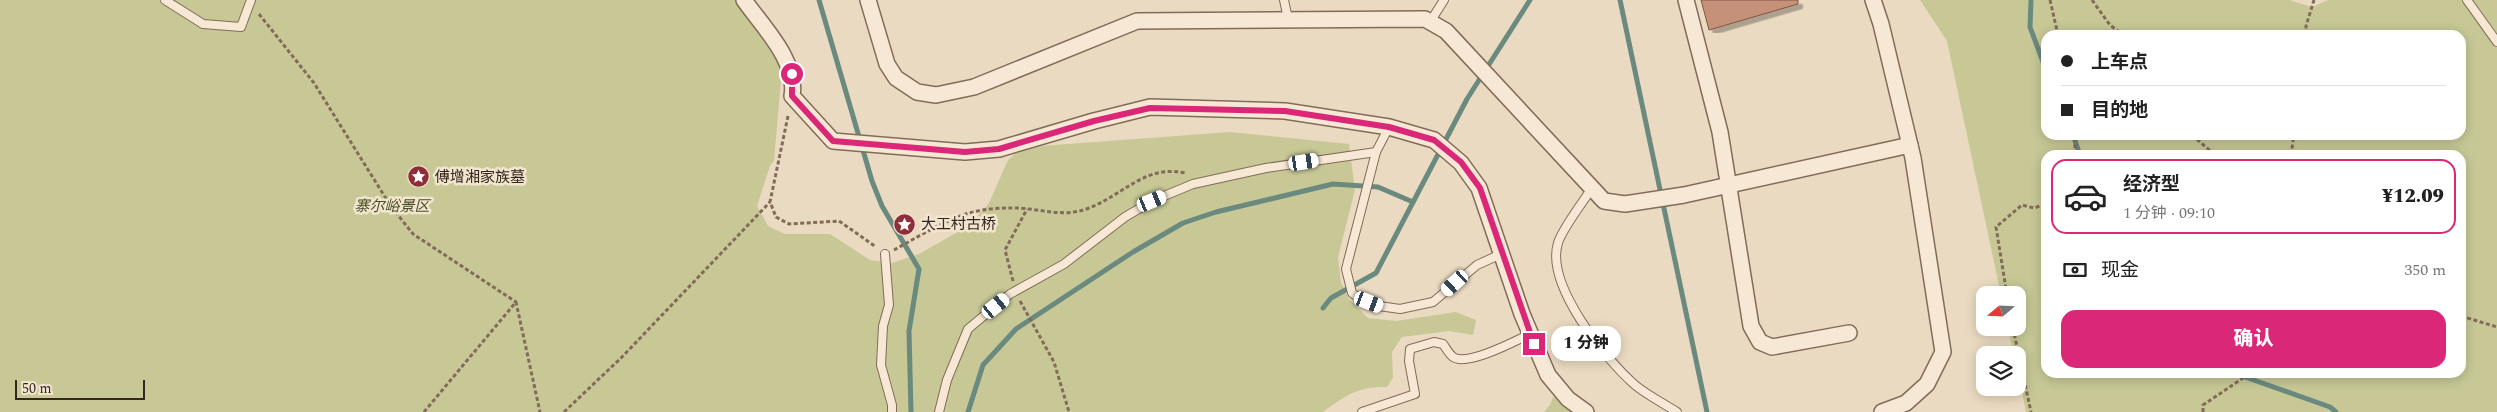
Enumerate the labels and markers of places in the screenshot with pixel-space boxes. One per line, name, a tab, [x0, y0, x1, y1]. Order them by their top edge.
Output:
place icon: 傅增湘家族墓	[407, 165, 431, 189]
place label: 傅增湘家族墓	[435, 166, 525, 189]
place icon: 大工村古桥	[893, 212, 917, 236]
place label: 大工村古桥	[921, 213, 996, 236]

